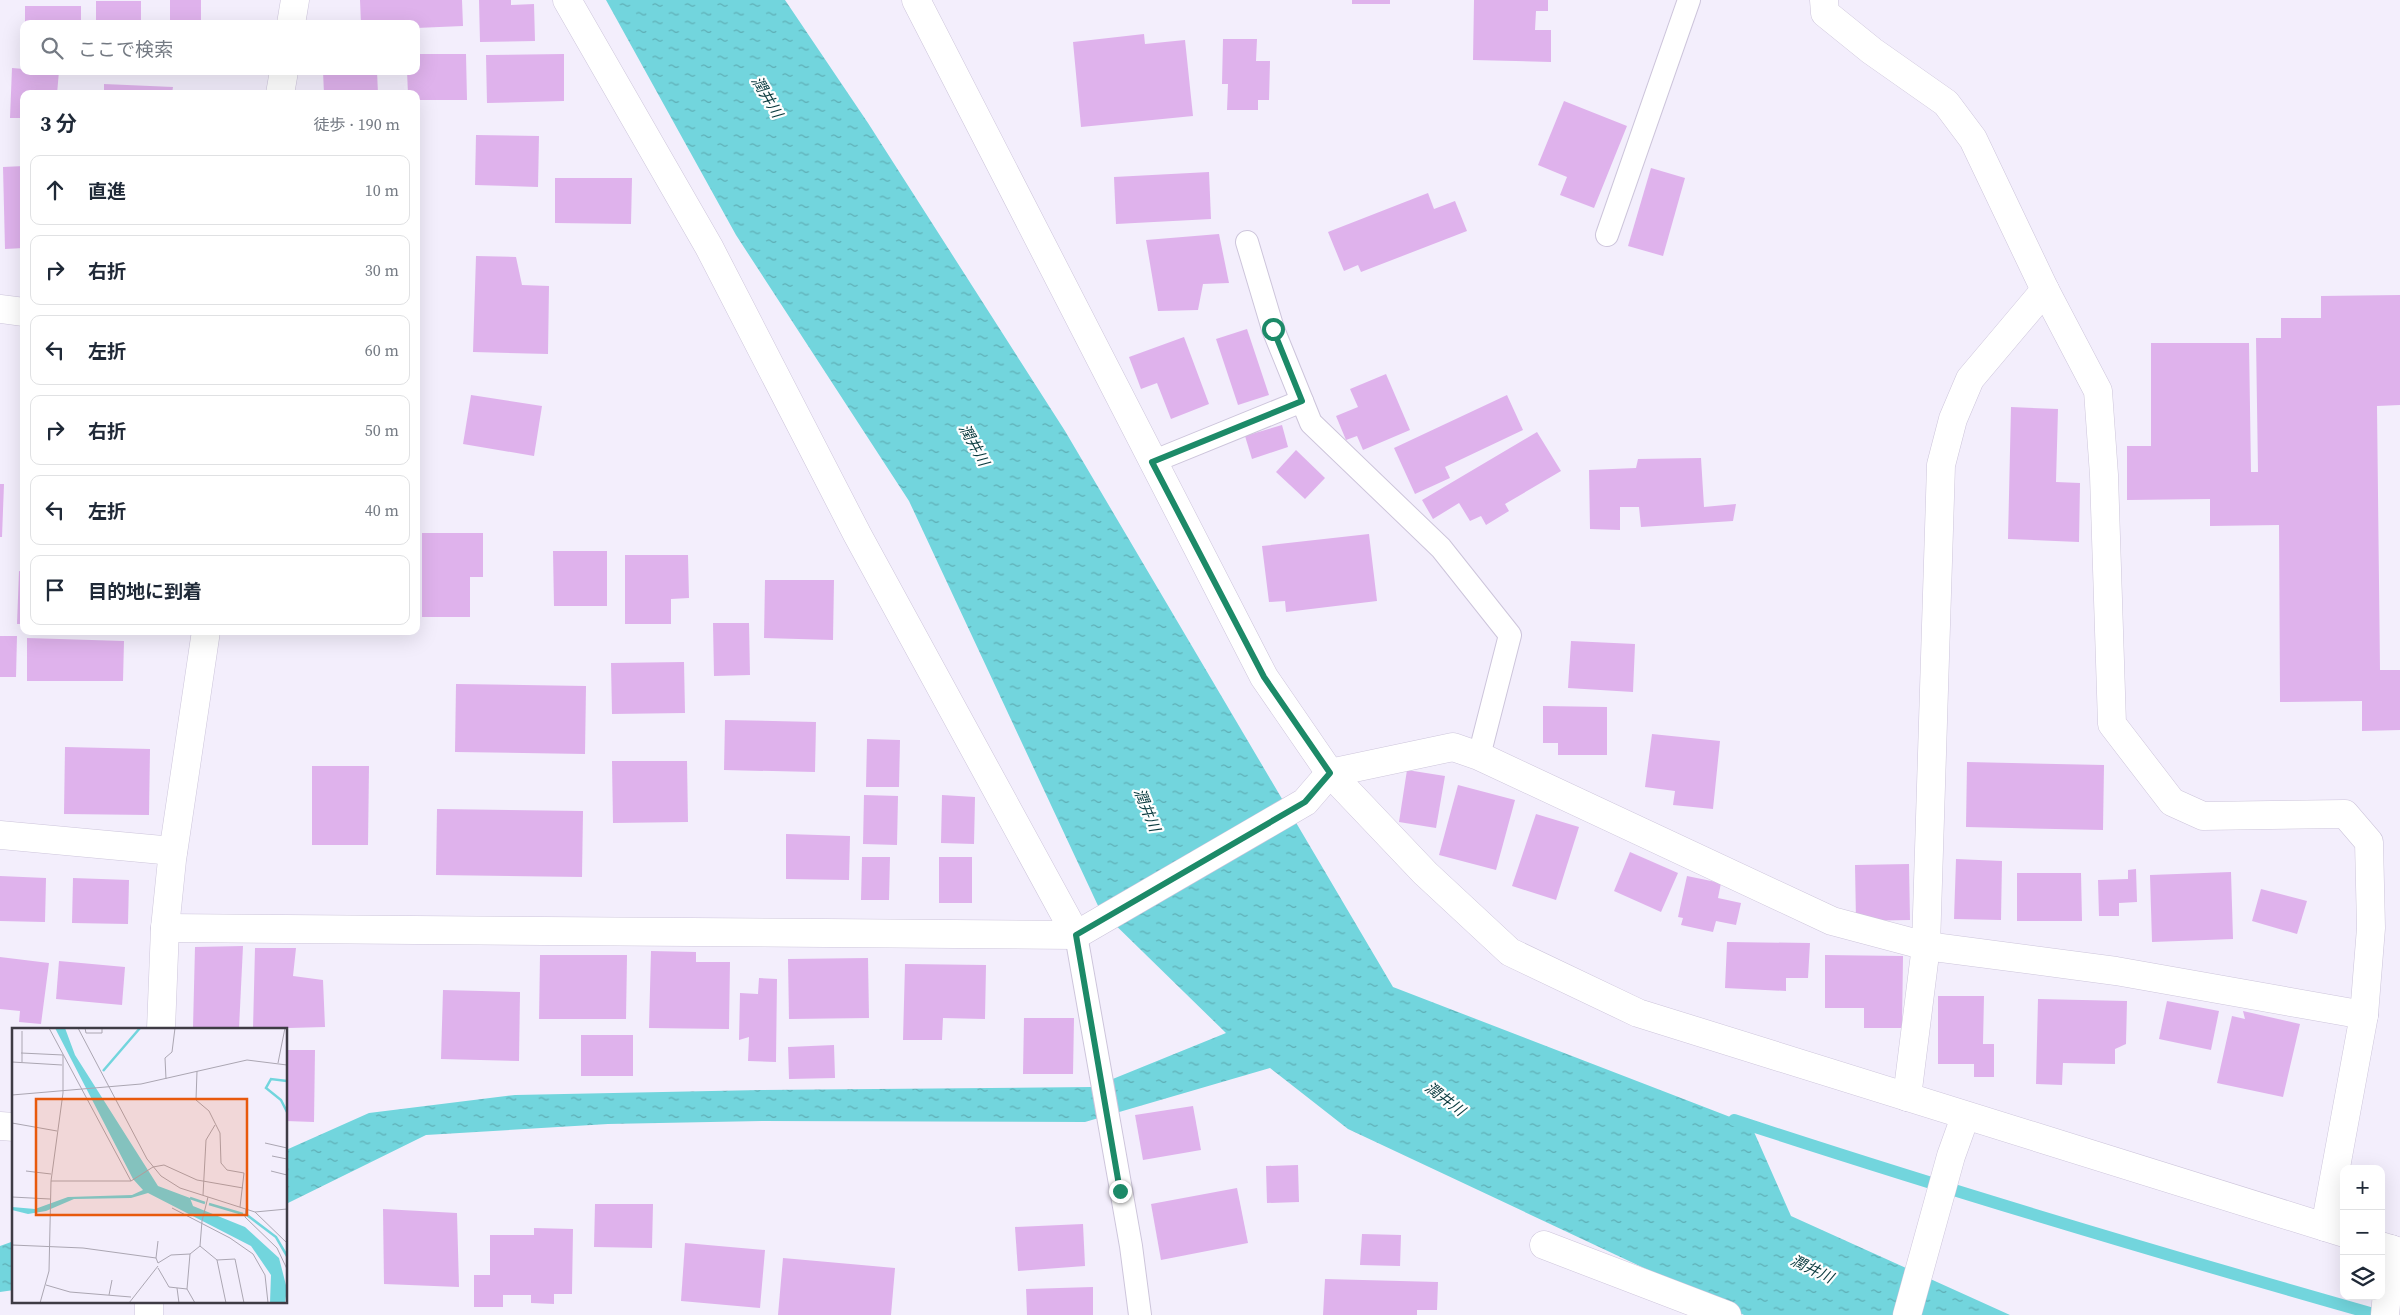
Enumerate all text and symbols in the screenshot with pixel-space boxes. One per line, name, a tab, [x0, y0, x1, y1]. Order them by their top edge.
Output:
search box	[20, 20, 420, 75]
icon: search	[38, 34, 66, 62]
text: ここで検索	[78, 36, 173, 62]
water label: 潤井川	[747, 72, 789, 123]
text: 3 分	[40, 109, 77, 138]
text: 徒歩 · 190 m	[314, 113, 400, 135]
icon: ahead	[41, 176, 69, 204]
text: 直進	[88, 178, 126, 204]
text: 10 m	[365, 179, 399, 201]
icon: right	[41, 256, 69, 284]
text: 右折	[88, 258, 126, 284]
text: 30 m	[365, 259, 399, 281]
route start	[1262, 318, 1285, 341]
icon: left	[41, 336, 69, 364]
text: 左折	[88, 338, 126, 364]
text: 60 m	[365, 339, 399, 361]
icon: right	[41, 416, 69, 444]
text: 右折	[88, 418, 126, 444]
text: 50 m	[365, 419, 399, 441]
water label: 潤井川	[954, 420, 995, 471]
icon: left	[41, 496, 69, 524]
text: 左折	[88, 498, 126, 524]
text: 40 m	[365, 499, 399, 521]
icon: arrive	[41, 576, 69, 604]
text: 目的地に到着	[88, 578, 202, 604]
water label: 潤井川	[1129, 785, 1166, 836]
inset map	[12, 1028, 288, 1302]
water label: 潤井川	[1421, 1077, 1471, 1122]
map controls	[2340, 1165, 2385, 1300]
button: +	[2340, 1165, 2385, 1210]
route end	[1109, 1180, 1132, 1203]
button: −	[2340, 1210, 2385, 1255]
water label: 潤井川	[1787, 1249, 1839, 1289]
button: layers	[2340, 1255, 2385, 1300]

